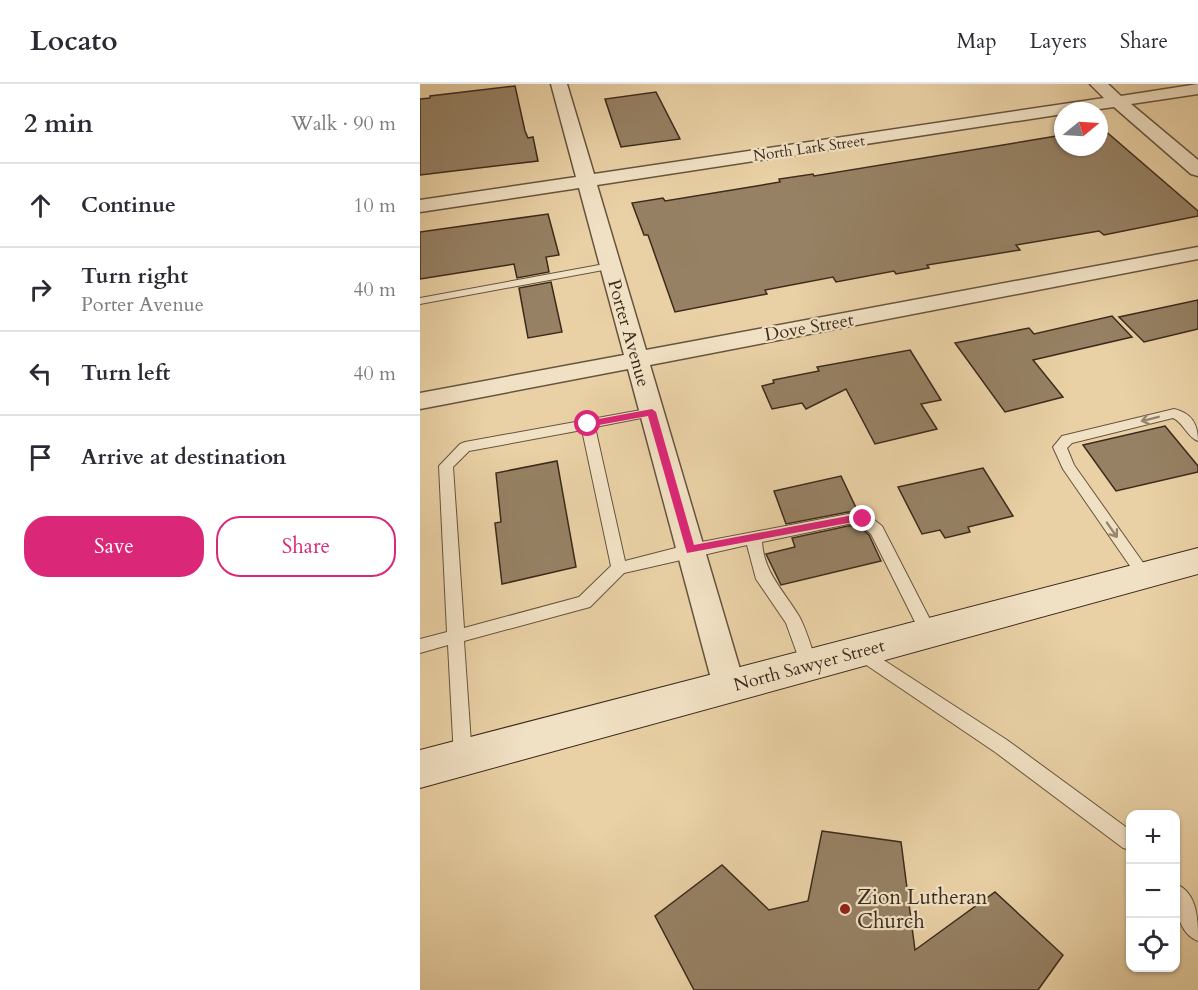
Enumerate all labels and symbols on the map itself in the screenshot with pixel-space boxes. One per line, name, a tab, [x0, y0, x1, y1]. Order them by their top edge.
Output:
north arrow	[1054, 102, 1108, 156]
street label: North Lark Street	[752, 130, 866, 166]
street label: Porter Avenue	[601, 277, 656, 390]
street label: Dove Street	[763, 307, 856, 348]
route start	[574, 410, 600, 436]
one-way arrow	[1141, 413, 1160, 425]
route end	[849, 505, 875, 531]
one-way arrow	[1106, 521, 1118, 537]
street label: North Sawyer Street	[731, 633, 888, 698]
place label: Zion Lutheran Church	[857, 883, 987, 936]
marker: Zion Lutheran Church	[838, 902, 852, 916]

